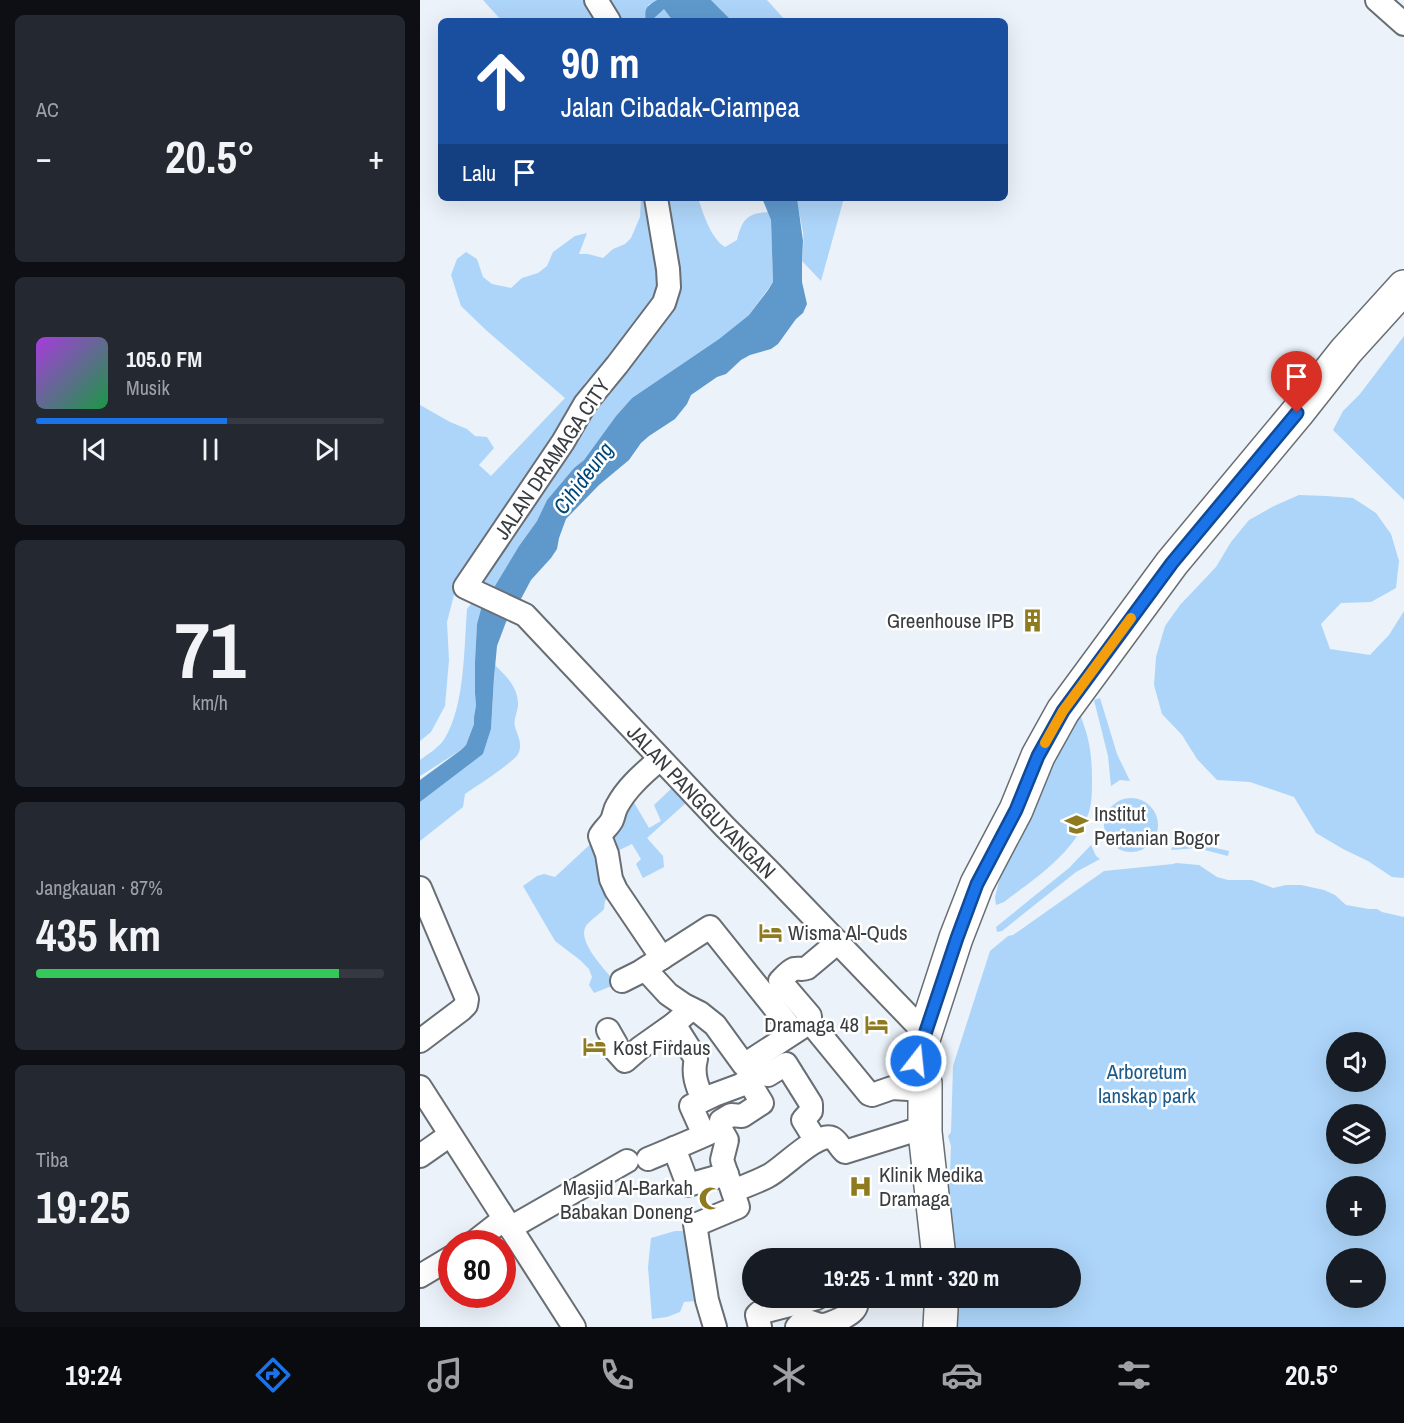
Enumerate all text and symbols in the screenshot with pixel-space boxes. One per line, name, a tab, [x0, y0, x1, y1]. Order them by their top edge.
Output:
text: 90 m	[561, 35, 640, 91]
icon: ahead	[462, 42, 540, 120]
text: Jalan Cibadak-Ciampea	[561, 89, 800, 125]
text: AC	[36, 96, 59, 123]
text: 20.5°	[165, 126, 255, 187]
text: −	[36, 135, 52, 179]
text: +	[368, 135, 384, 179]
icon: arrive	[508, 156, 541, 189]
text: Lalu	[462, 158, 496, 188]
text: 105.0 FM	[126, 344, 202, 374]
pin	[1271, 351, 1322, 413]
icon: arrive	[1280, 360, 1313, 393]
street label: JALAN DRAMAGA CITY	[487, 372, 617, 545]
text: Musik	[126, 374, 170, 401]
icon: previous	[78, 433, 111, 466]
icon: pause	[194, 433, 227, 466]
icon: next	[310, 433, 343, 466]
water label: Cihideung	[546, 436, 620, 520]
text: 71	[174, 597, 246, 702]
place label: Greenhouse IPB	[887, 606, 1014, 635]
building icon: Greenhouse IPB	[1019, 607, 1045, 633]
text: km/h	[192, 689, 228, 716]
street label: JALAN PANGGUYANGAN	[621, 718, 783, 885]
place label: Institut Pertanian Bogor	[1094, 799, 1220, 852]
school or university icon: Institut Pertanian Bogor	[1063, 812, 1089, 838]
text: Jangkauan · 87%	[36, 874, 163, 901]
text: 435 km	[36, 904, 161, 965]
place label: Wisma Al-Quds	[788, 918, 908, 947]
hotel icon: Wisma Al-Quds	[757, 919, 783, 945]
place label: Dramaga 48	[764, 1010, 859, 1039]
hotel icon: Dramaga 48	[864, 1011, 890, 1037]
position arrow	[884, 1029, 948, 1093]
map controls	[1326, 1032, 1386, 1308]
button: sound	[1326, 1032, 1386, 1092]
place label: Kost Firdaus	[613, 1033, 711, 1062]
hotel icon: Kost Firdaus	[582, 1034, 608, 1060]
park label: Arboretum lanskap park	[1098, 1057, 1196, 1110]
button: layers	[1326, 1104, 1386, 1164]
text: Tiba	[36, 1146, 68, 1173]
place label: Klinik Medika Dramaga	[879, 1160, 984, 1213]
place label: Masjid Al-Barkah Babakan Doneng	[560, 1173, 693, 1226]
hospital icon: Klinik Medika Dramaga	[848, 1173, 874, 1199]
text: 19:25	[36, 1176, 130, 1237]
button: +	[1326, 1176, 1386, 1236]
mosque icon: Masjid Al-Barkah Babakan Doneng	[698, 1186, 724, 1212]
speed limit sign: 80	[438, 1230, 516, 1308]
button: −	[1326, 1248, 1386, 1308]
text: 19:25 · 1 mnt · 320 m	[824, 1263, 999, 1293]
icon: directions	[252, 1354, 294, 1396]
icon: music	[424, 1354, 466, 1396]
icon: phone	[596, 1354, 638, 1396]
icon: climate	[768, 1354, 810, 1396]
icon: car	[941, 1354, 983, 1396]
icon: filters	[1113, 1354, 1155, 1396]
text: 19:24	[65, 1357, 122, 1393]
text: 20.5°	[1285, 1357, 1339, 1393]

